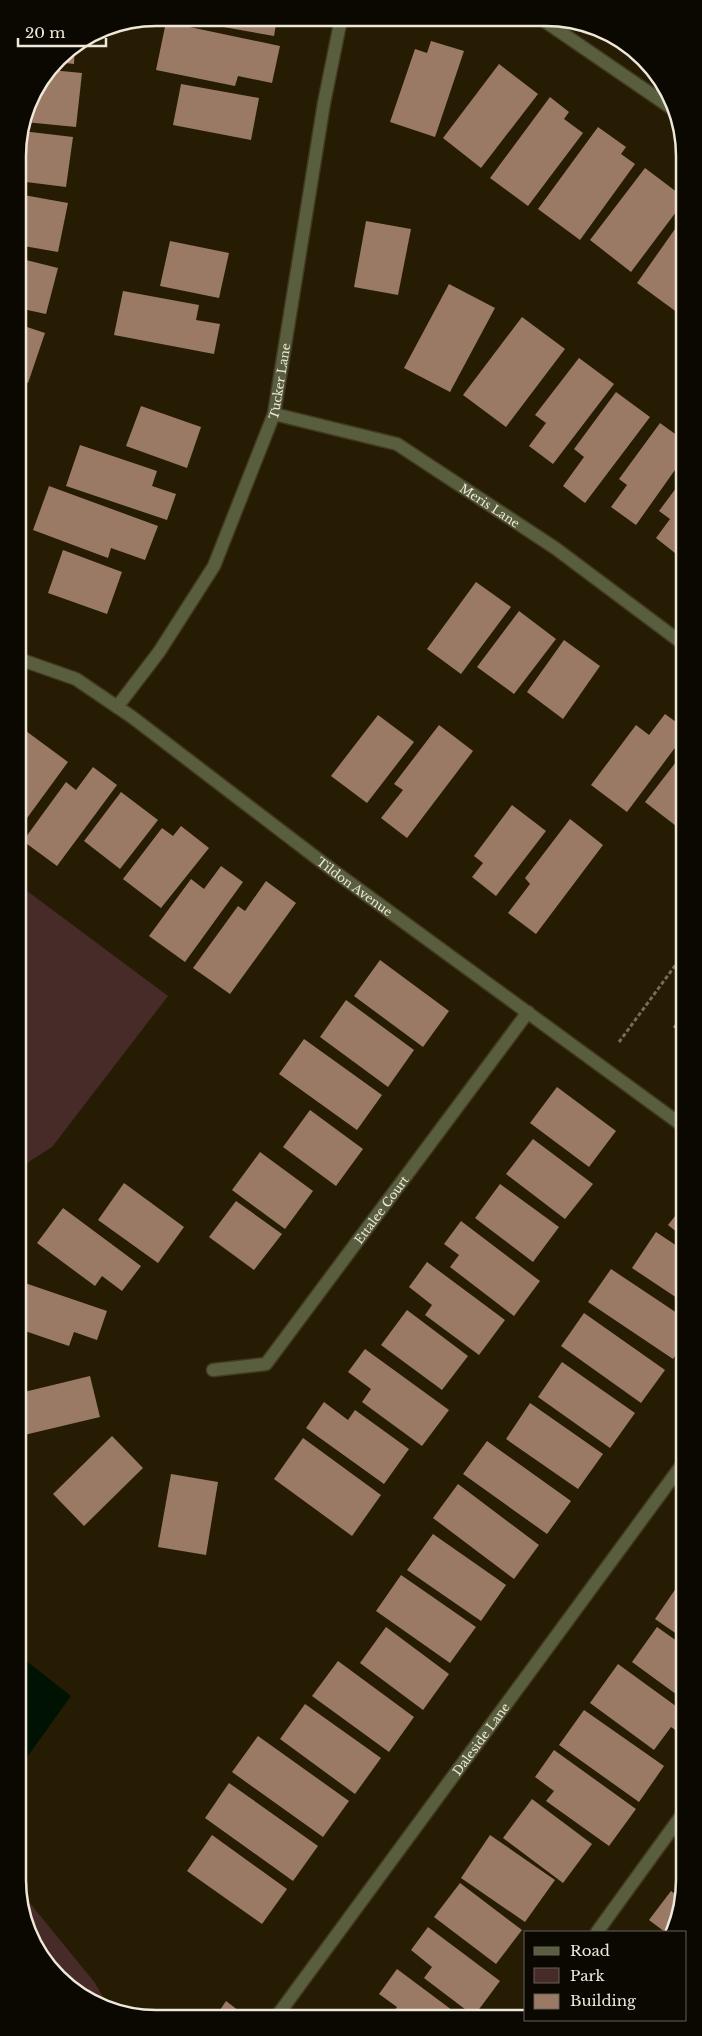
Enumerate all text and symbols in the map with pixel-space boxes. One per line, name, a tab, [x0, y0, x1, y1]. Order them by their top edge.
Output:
scale bar	[18, 15, 105, 47]
text: 20 m	[25, 23, 65, 42]
street label: Tucker Lane	[265, 342, 293, 421]
street label: Meris Lane	[457, 480, 523, 531]
street label: Tildon Avenue	[314, 854, 396, 919]
street label: Ettalee Court	[351, 1172, 412, 1247]
street label: Daleside Lane	[449, 1699, 512, 1778]
legend	[524, 1931, 687, 2021]
text: Road	[570, 1941, 610, 1960]
text: Park	[570, 1966, 606, 1985]
text: Building	[570, 1991, 637, 2010]

